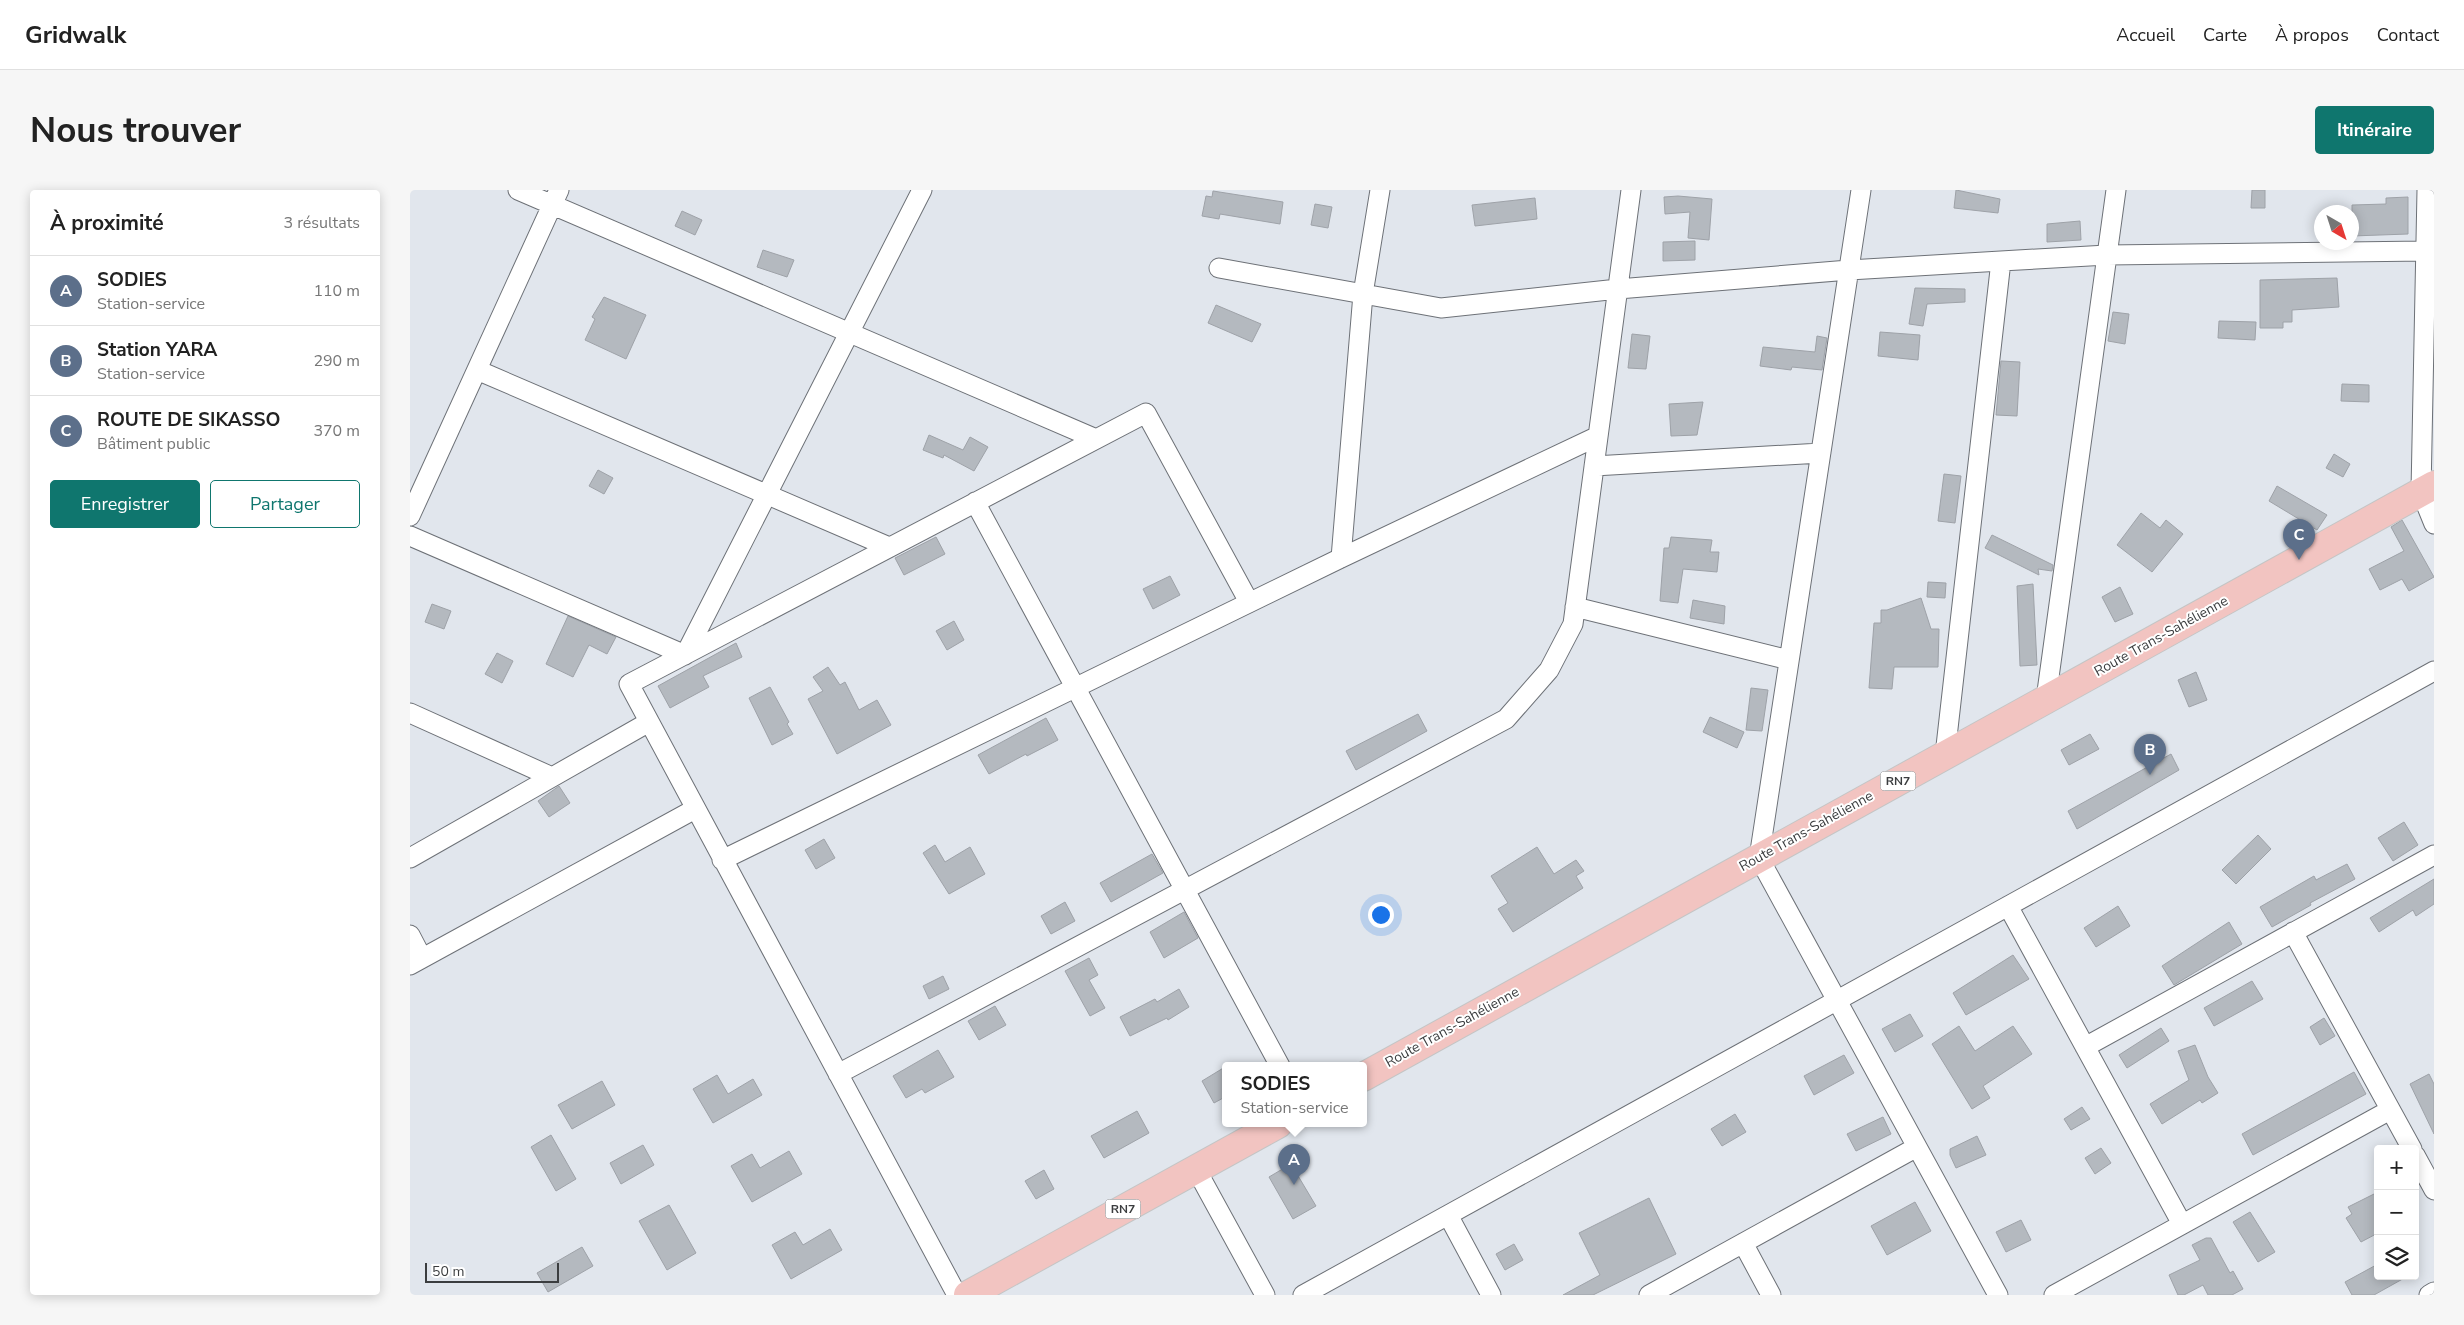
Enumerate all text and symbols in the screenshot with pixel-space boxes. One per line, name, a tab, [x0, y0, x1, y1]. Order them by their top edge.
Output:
text: Gridwalk	[25, 19, 126, 51]
text: Accueil	[2116, 23, 2175, 47]
text: Carte	[2203, 23, 2247, 47]
text: À propos	[2275, 23, 2349, 47]
text: Contact	[2377, 23, 2439, 47]
button: Itinéraire	[2315, 106, 2434, 154]
text: Nous trouver	[30, 107, 241, 154]
north arrow	[2314, 205, 2359, 250]
text: À proximité	[50, 209, 164, 237]
text: 3 résultats	[284, 212, 360, 234]
text: SODIES	[97, 267, 167, 293]
text: A	[60, 280, 72, 302]
text: 110 m	[313, 280, 360, 302]
text: Station-service	[97, 293, 205, 315]
text: Station YARA	[97, 337, 217, 363]
text: B	[60, 350, 72, 372]
text: 290 m	[313, 350, 360, 372]
text: Station-service	[97, 363, 205, 385]
text: ROUTE DE SIKASSO	[97, 407, 280, 433]
text: C	[61, 420, 71, 442]
text: 370 m	[313, 420, 360, 442]
text: Bâtiment public	[97, 433, 210, 455]
button: Enregistrer	[50, 480, 200, 528]
button: Partager	[210, 480, 360, 528]
pin: C	[2283, 519, 2315, 560]
street label: Route Trans-Sahélienne	[2091, 591, 2231, 681]
pin: B	[2134, 734, 2166, 775]
road number: RN7	[1880, 772, 1916, 790]
street label: Route Trans-Sahélienne	[1736, 786, 1876, 876]
your location	[1368, 902, 1394, 928]
street label: Route Trans-Sahélienne	[1382, 982, 1522, 1072]
popup	[1222, 1062, 1367, 1127]
text: SODIES	[1240, 1071, 1310, 1097]
text: Station-service	[1240, 1097, 1349, 1119]
pin: A	[1278, 1144, 1310, 1185]
map controls	[2374, 1145, 2419, 1280]
button: +	[2374, 1145, 2419, 1190]
button: −	[2374, 1190, 2419, 1235]
road number: RN7	[1106, 1200, 1140, 1218]
button: layers	[2374, 1235, 2419, 1280]
scale bar	[425, 1260, 559, 1283]
text: 50 m	[432, 1262, 464, 1281]

